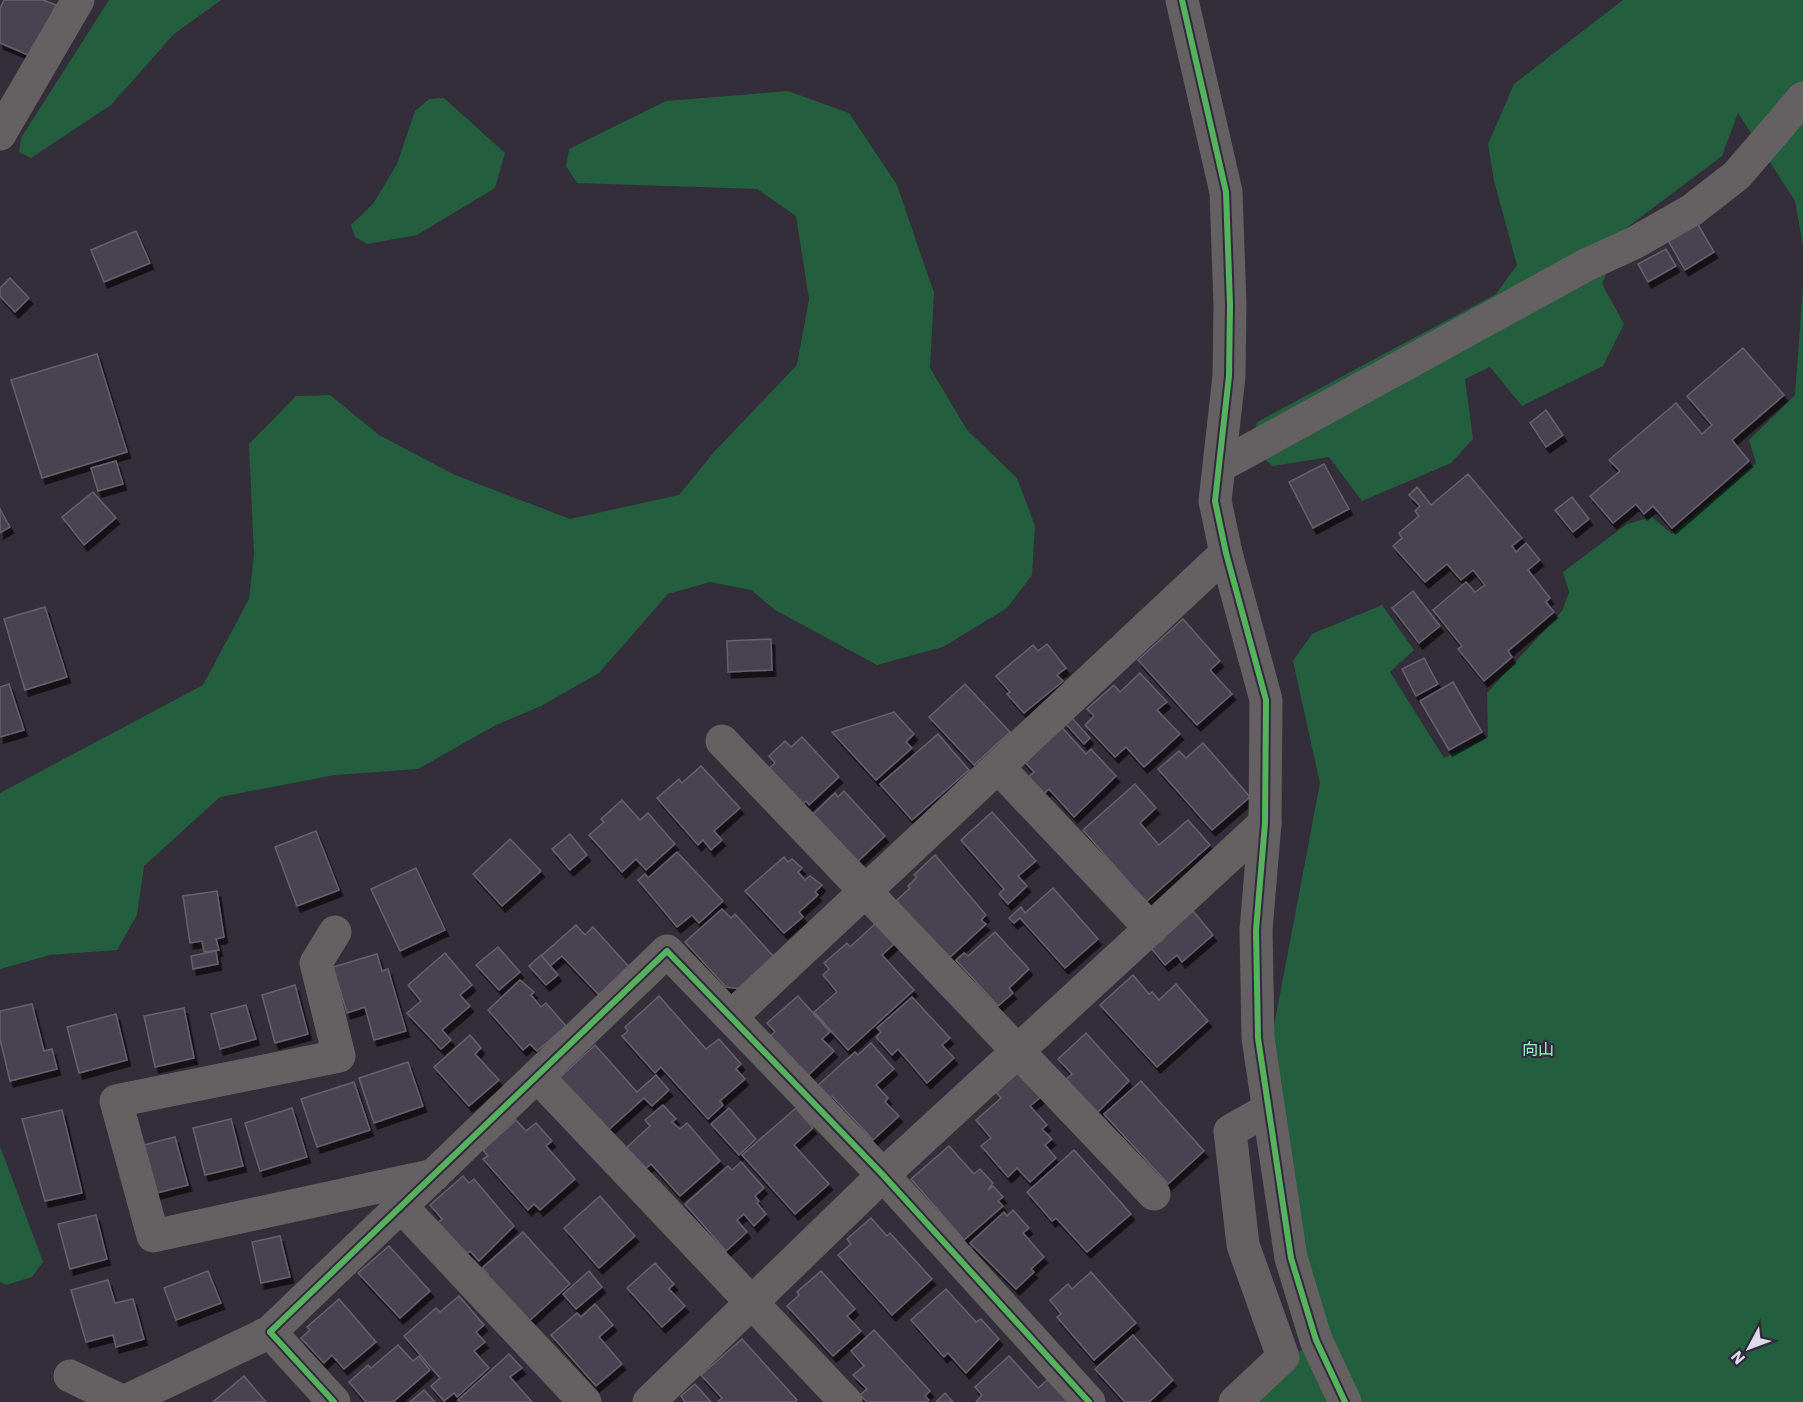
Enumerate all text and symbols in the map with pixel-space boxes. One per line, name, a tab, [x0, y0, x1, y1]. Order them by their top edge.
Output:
park label: 向山	[1522, 1039, 1554, 1059]
north arrow	[1719, 1318, 1779, 1378]
text: N	[1726, 1347, 1749, 1369]

